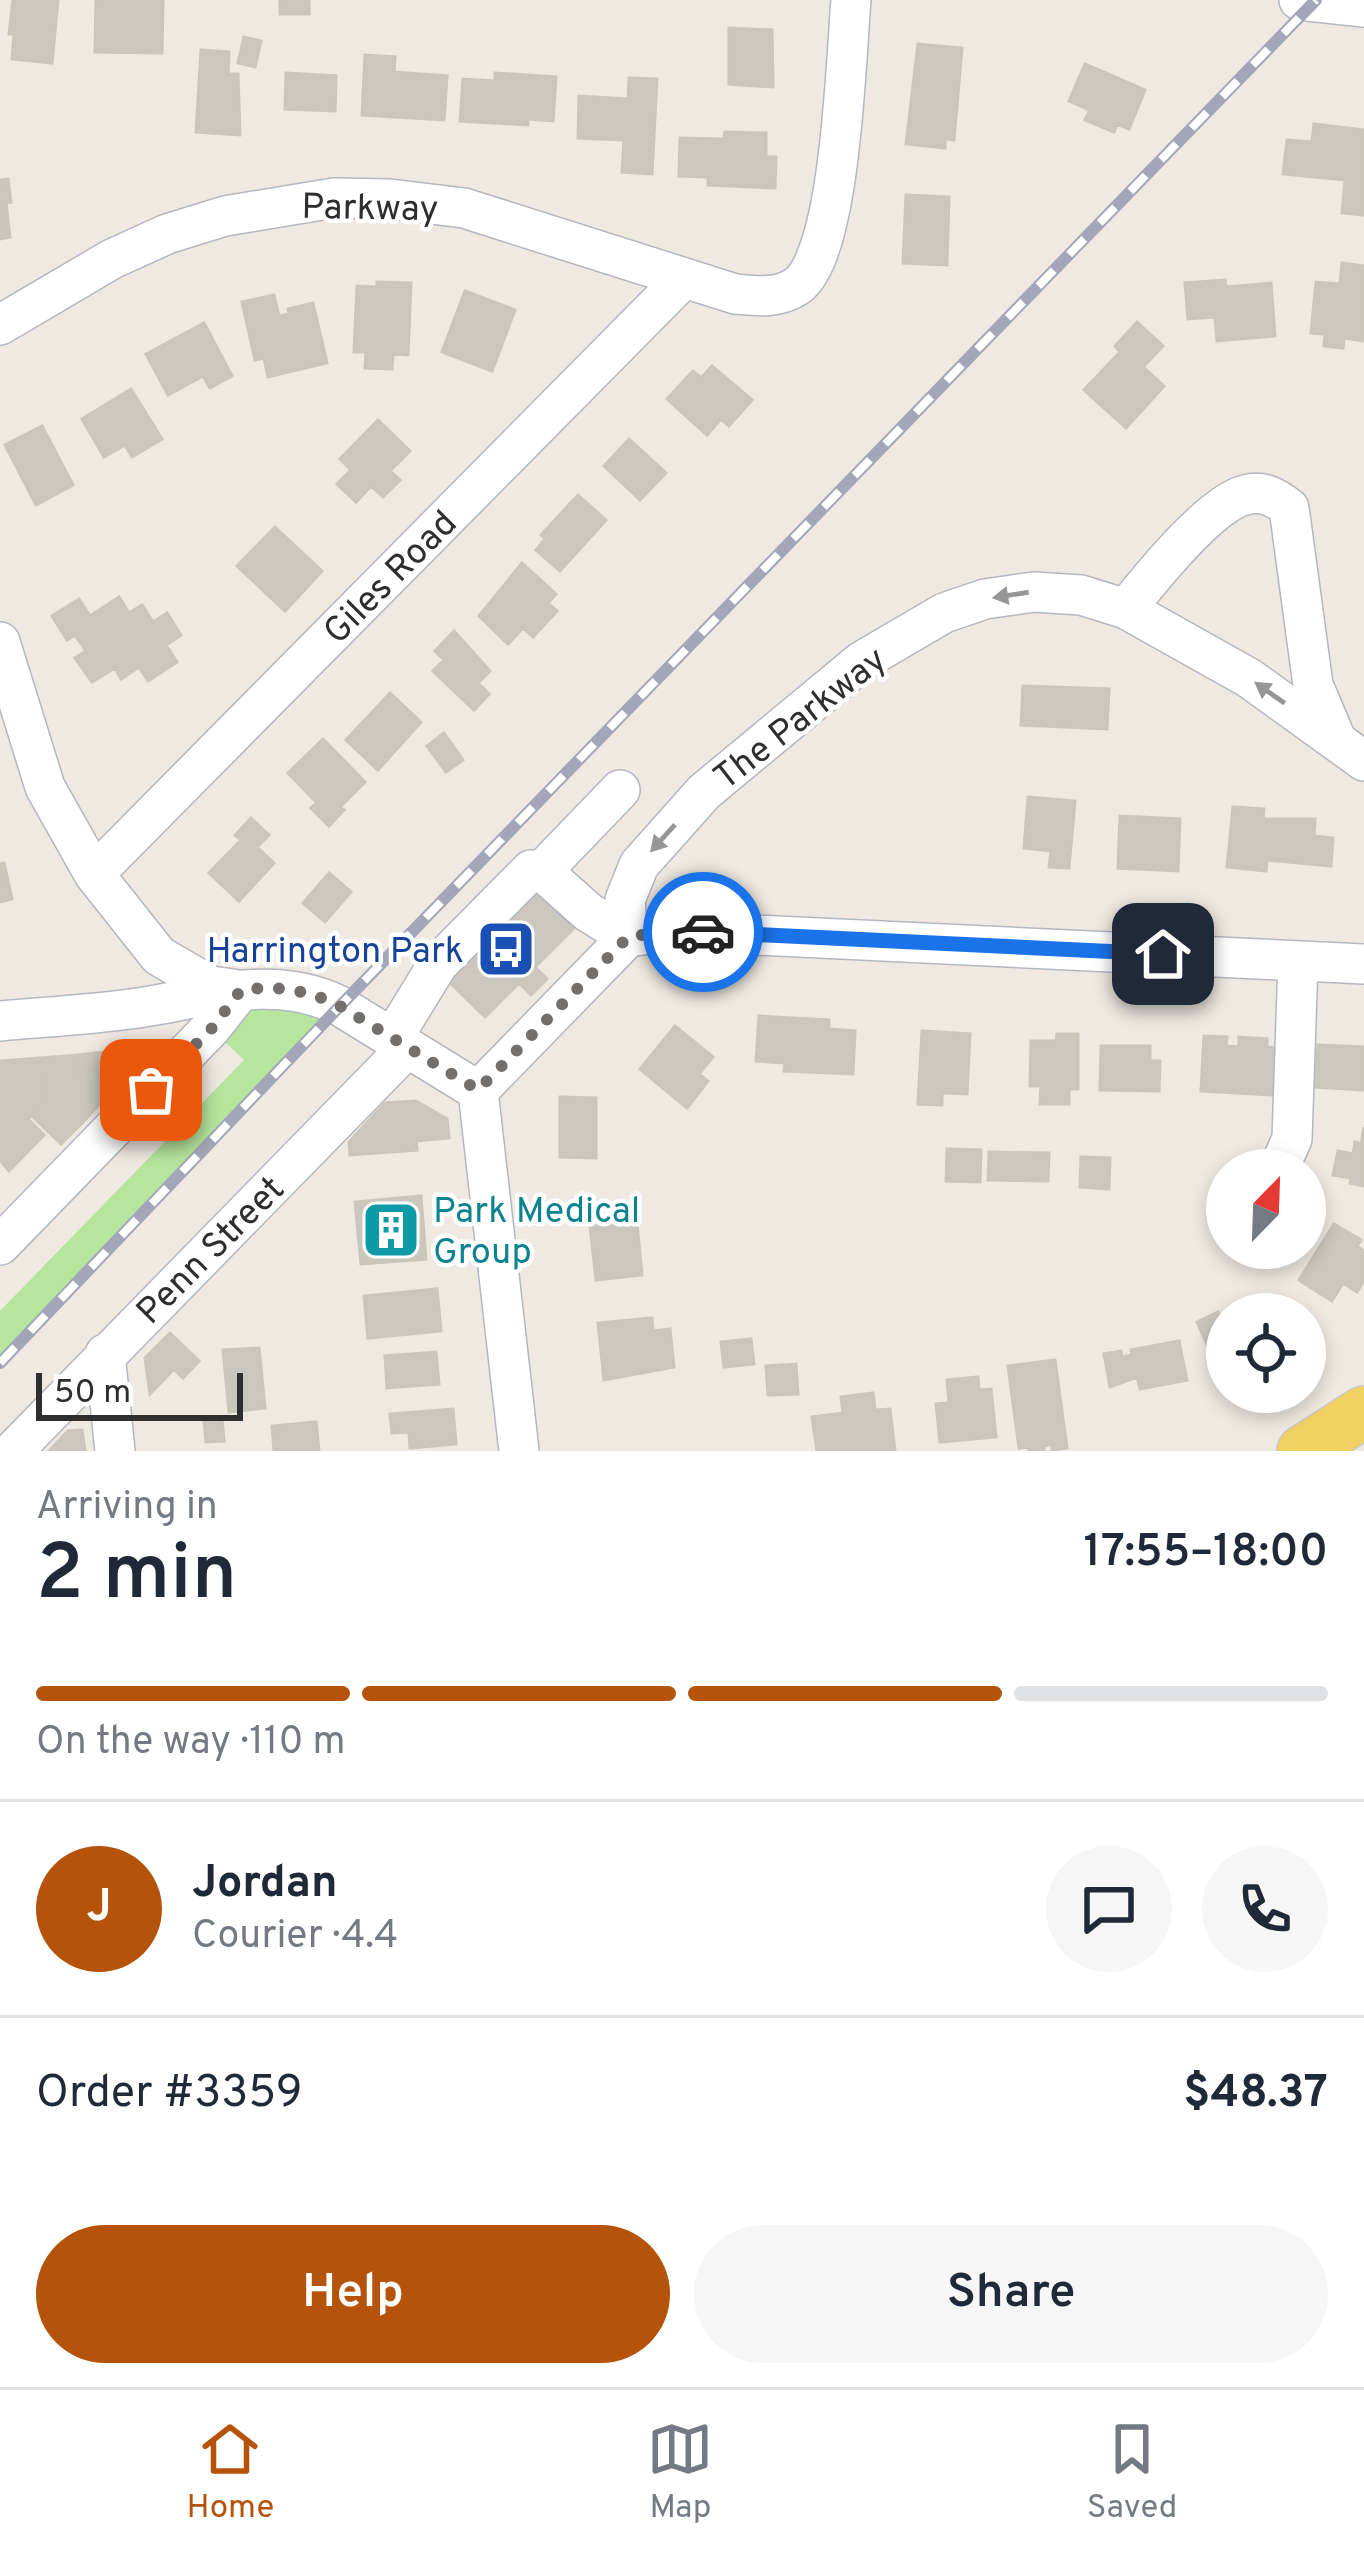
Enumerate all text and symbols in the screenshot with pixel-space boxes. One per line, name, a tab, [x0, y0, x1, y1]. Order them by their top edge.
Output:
street label: Parkway	[301, 186, 439, 234]
street label: Giles Road	[315, 502, 469, 656]
one-way arrow	[992, 586, 1029, 605]
street label: The Parkway	[706, 638, 897, 802]
one-way arrow	[1253, 682, 1286, 704]
one-way arrow	[650, 823, 676, 853]
courier	[643, 872, 763, 992]
icon: car	[670, 899, 736, 965]
pin	[1112, 903, 1214, 1005]
bus stop icon: Harrington Park	[475, 918, 537, 980]
icon: home	[1130, 921, 1196, 987]
place label: Harrington Park	[206, 930, 464, 976]
pin	[100, 1039, 202, 1141]
icon: bag	[118, 1057, 184, 1123]
north arrow	[1206, 1149, 1326, 1269]
map controls	[1206, 1149, 1326, 1413]
street label: Penn Street	[128, 1168, 296, 1336]
place label: Park Medical Group	[433, 1190, 640, 1277]
building icon: Park Medical Group	[360, 1199, 422, 1261]
button: locate	[1206, 1293, 1326, 1413]
scale bar	[36, 1367, 243, 1420]
text: 50 m	[54, 1373, 131, 1415]
text: Arriving in	[36, 1484, 218, 1533]
text: 17:55–18:00	[1084, 1525, 1328, 1582]
text: 2 min	[36, 1528, 237, 1627]
text: On the way · 110 m	[36, 1719, 346, 1768]
button: chat	[1046, 1846, 1172, 1972]
button: phone	[1202, 1846, 1328, 1972]
text: Jordan	[192, 1856, 338, 1913]
text: J	[86, 1880, 112, 1937]
text: Courier · 4.4	[192, 1913, 398, 1962]
text: Order #3359	[36, 2066, 303, 2123]
text: $48.37	[1183, 2066, 1328, 2123]
button: Help	[36, 2225, 670, 2363]
button: Share	[694, 2225, 1328, 2363]
tab: Home	[187, 2416, 274, 2530]
tab: Map	[647, 2416, 713, 2530]
tab: Saved	[1087, 2416, 1177, 2530]

